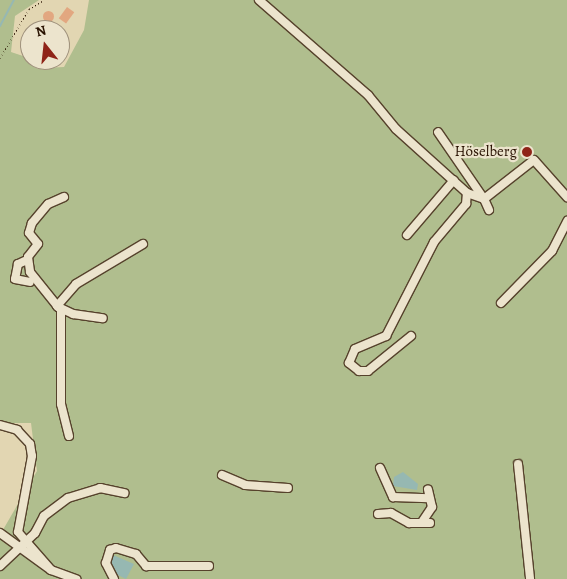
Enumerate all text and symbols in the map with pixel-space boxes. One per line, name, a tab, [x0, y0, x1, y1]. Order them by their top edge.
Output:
north arrow	[20, 20, 70, 70]
text: N	[33, 21, 49, 42]
place label: Höselberg	[455, 143, 517, 161]
marker: Höselberg	[521, 146, 533, 158]

